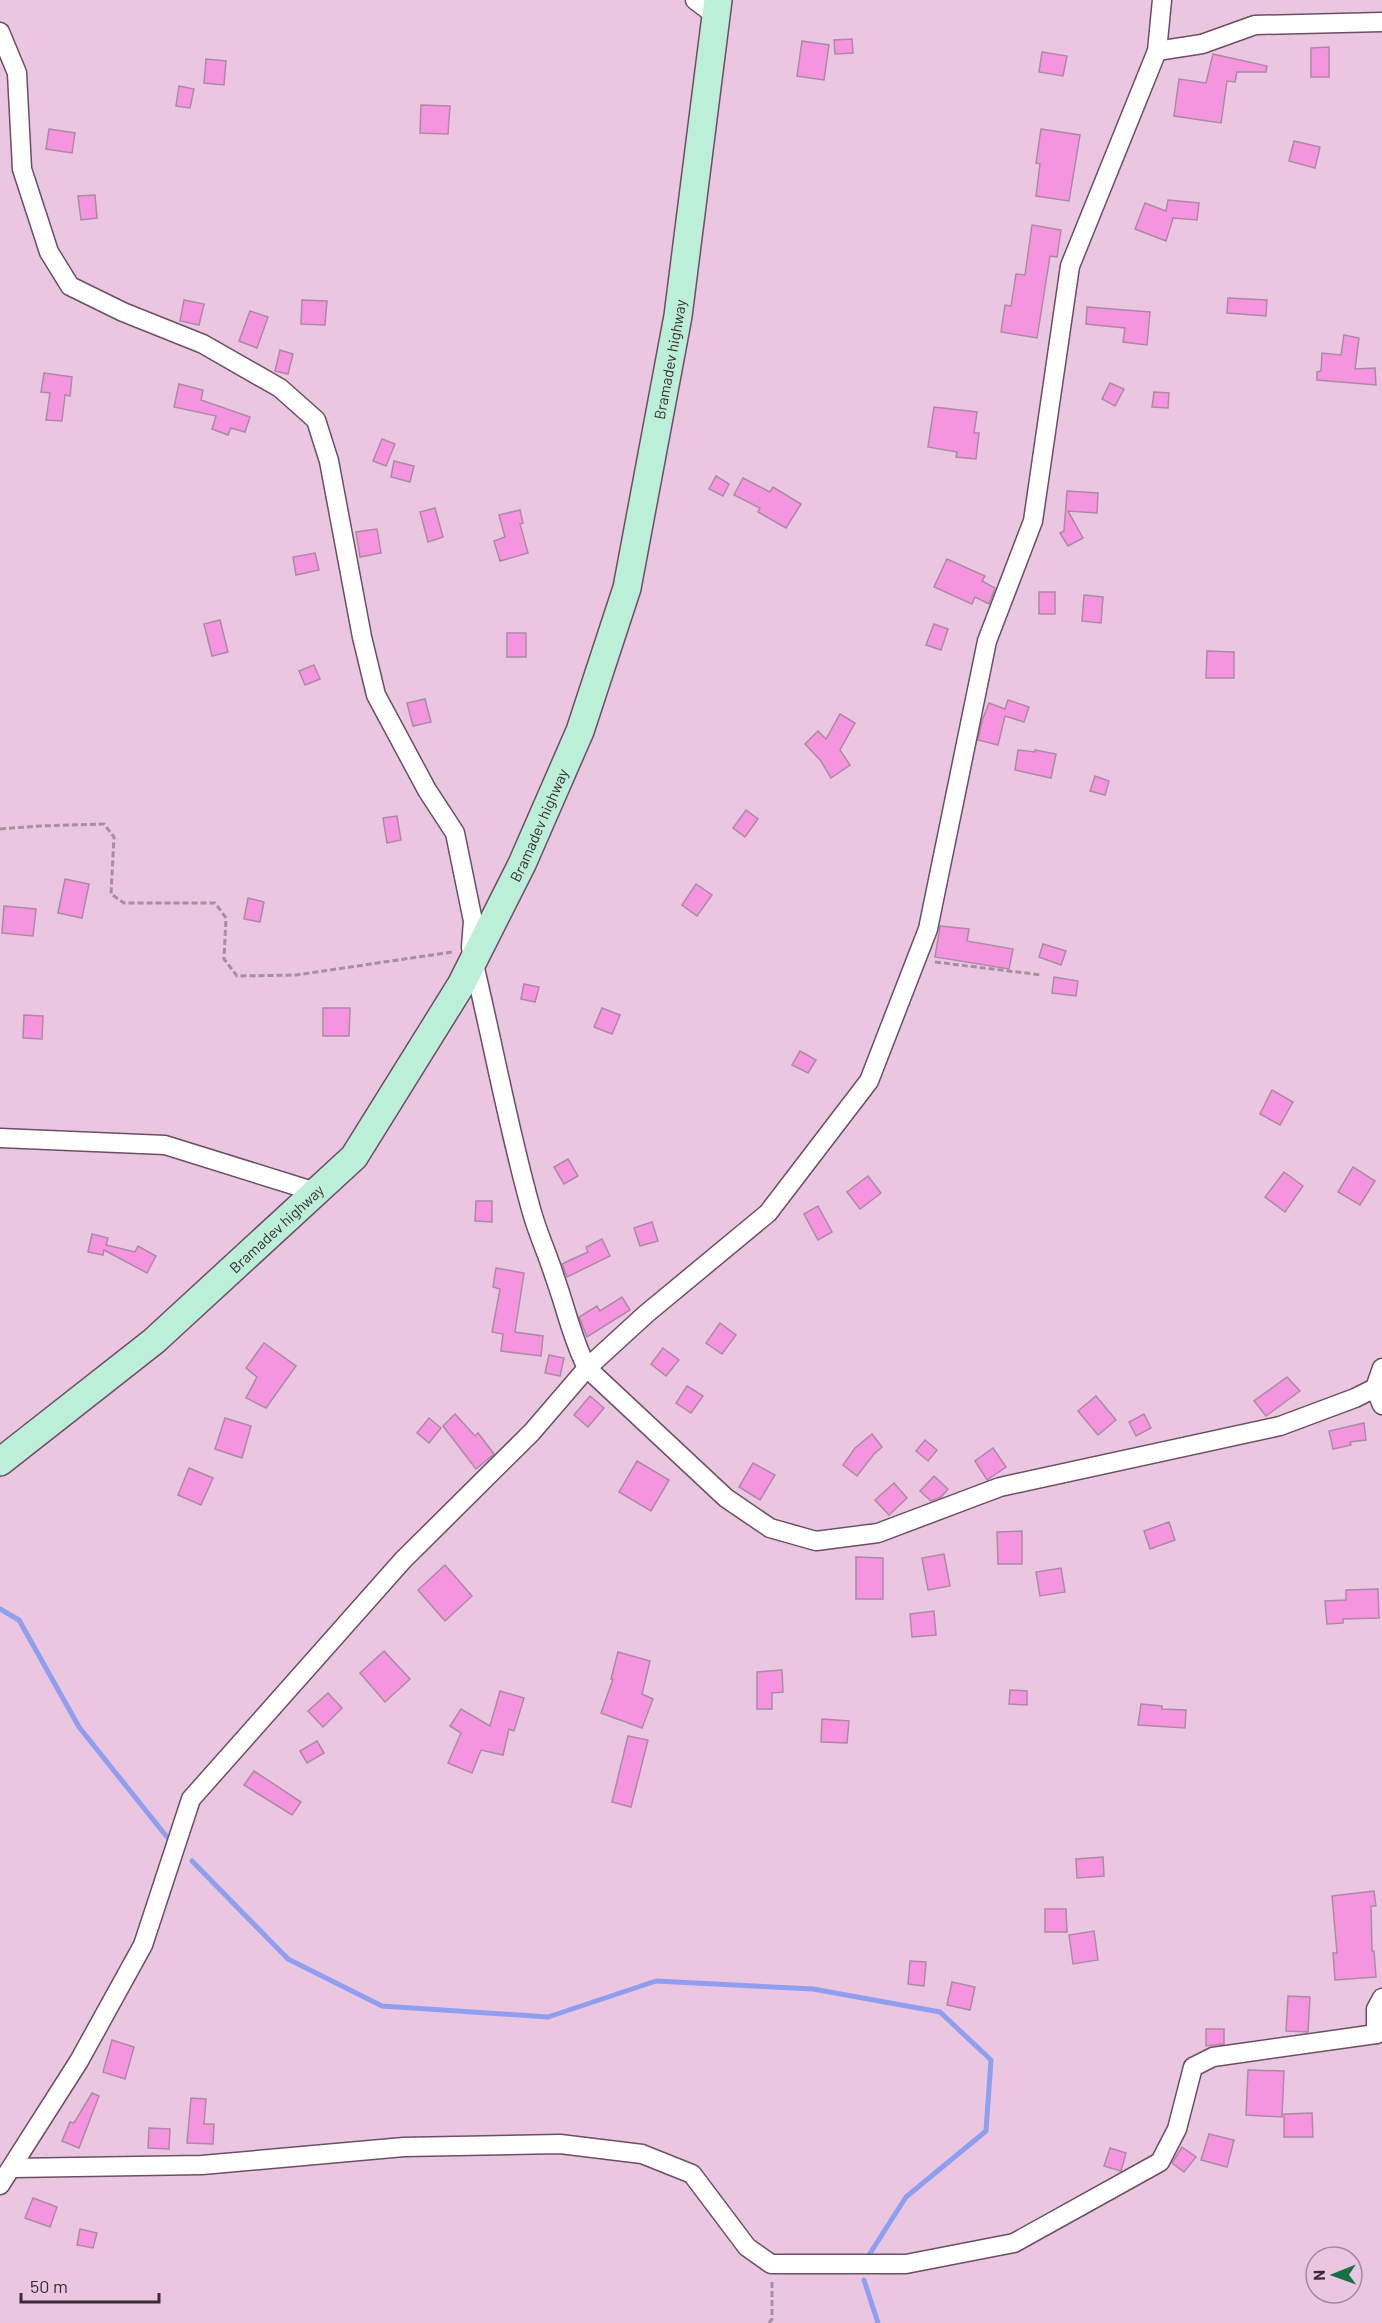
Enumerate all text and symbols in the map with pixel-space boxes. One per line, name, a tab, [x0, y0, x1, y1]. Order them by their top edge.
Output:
street label: Bramadev highway	[650, 298, 689, 421]
street label: Bramadev highway	[506, 766, 572, 885]
street label: Bramadev highway	[225, 1181, 327, 1276]
north arrow	[1304, 2245, 1364, 2305]
scale bar	[21, 2266, 159, 2304]
text: N	[1309, 2270, 1328, 2281]
text: 50 m	[30, 2275, 68, 2297]

